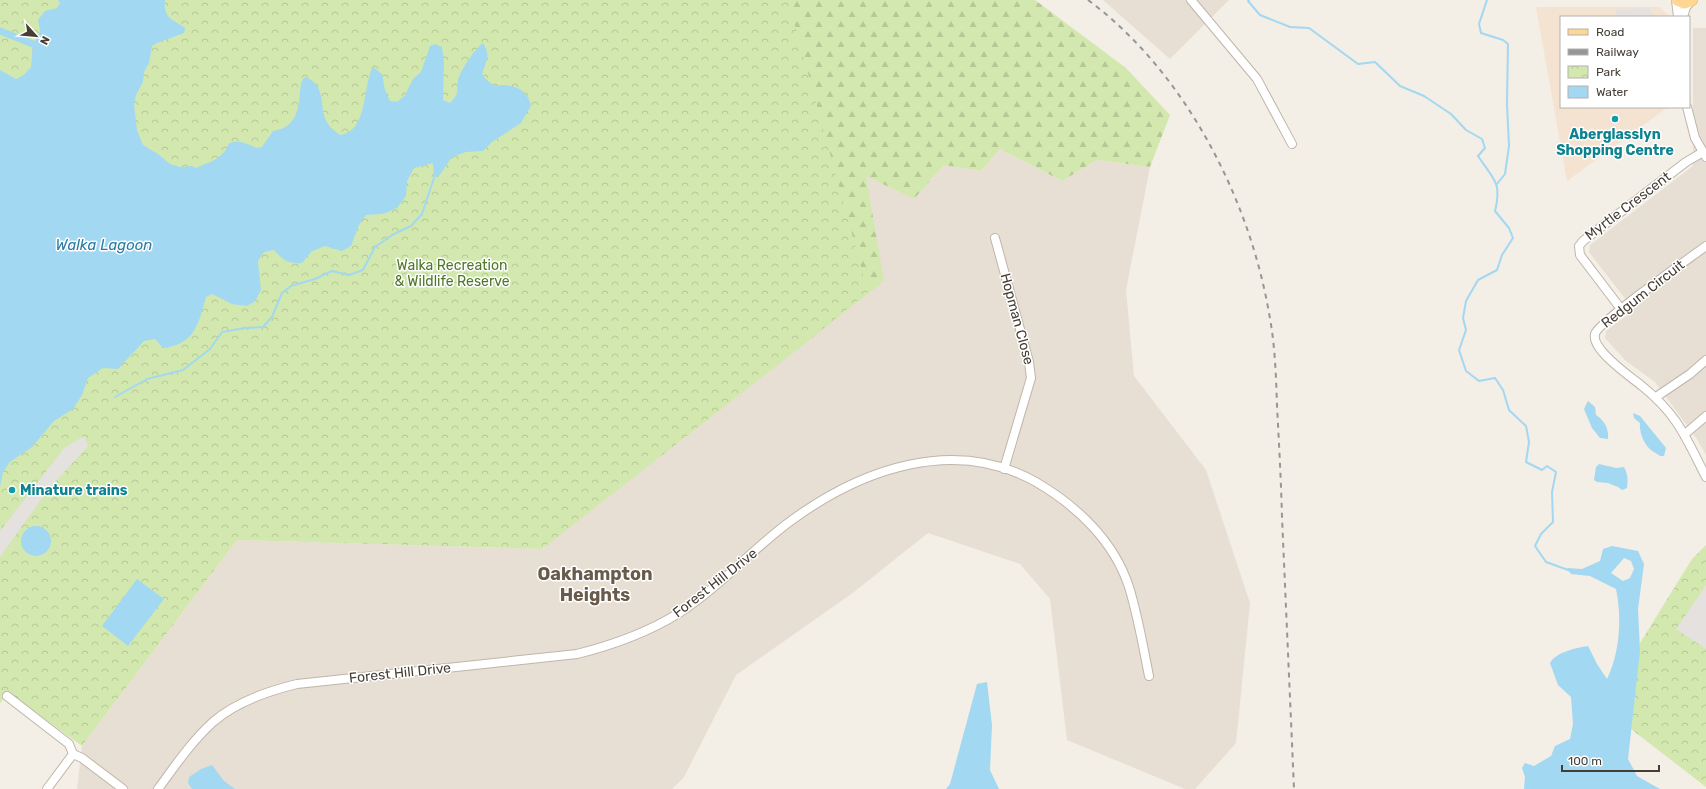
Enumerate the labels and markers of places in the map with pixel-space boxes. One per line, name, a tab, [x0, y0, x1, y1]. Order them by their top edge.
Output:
marker: Aberglasslyn Shopping Centre	[1610, 114, 1620, 124]
place label: Aberglasslyn Shopping Centre	[1556, 126, 1674, 159]
place label: Minature trains	[20, 482, 128, 499]
marker: Minature trains	[7, 485, 17, 495]

